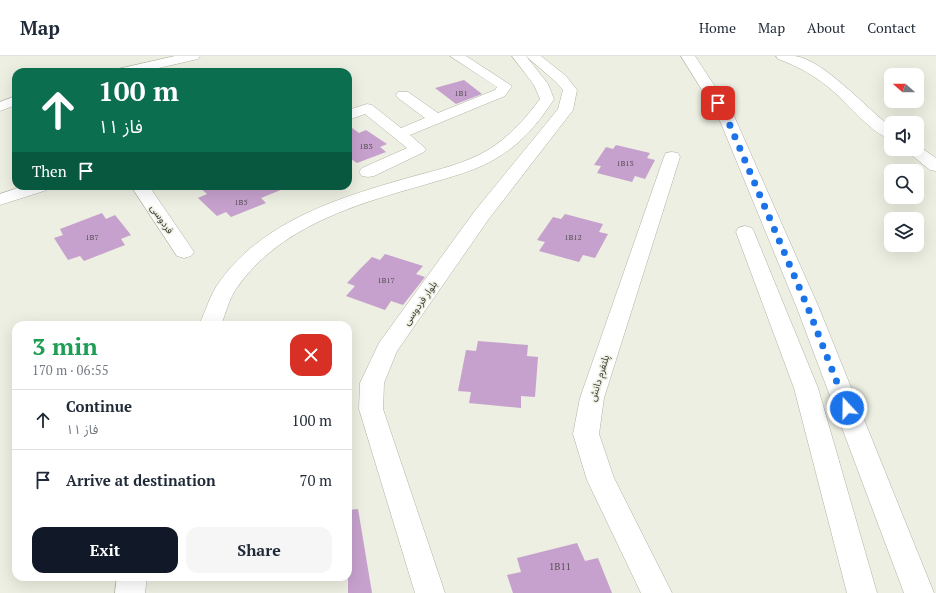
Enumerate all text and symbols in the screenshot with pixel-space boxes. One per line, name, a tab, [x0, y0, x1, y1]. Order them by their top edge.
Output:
text: Map	[20, 15, 60, 40]
text: Home	[699, 18, 736, 37]
text: Map	[758, 18, 785, 37]
text: About	[807, 18, 845, 37]
text: Contact	[867, 18, 916, 37]
north arrow	[884, 68, 924, 108]
map controls	[884, 68, 924, 252]
text: 100 m	[98, 72, 179, 109]
icon: ahead	[32, 84, 84, 136]
pin	[701, 86, 735, 120]
house number: 1B1	[454, 88, 468, 98]
icon: arrive	[707, 92, 729, 114]
text: فاز ۱۱	[98, 114, 143, 138]
button: sound	[884, 116, 924, 156]
house number: 1B3	[359, 141, 373, 151]
house number: 1B13	[616, 158, 634, 168]
icon: arrive	[75, 160, 97, 182]
text: Then	[32, 161, 67, 181]
button: search	[884, 164, 924, 204]
house number: 1B5	[234, 197, 248, 207]
street label: فردوسی	[148, 202, 177, 237]
button: layers	[884, 212, 924, 252]
house number: 1B7	[85, 232, 99, 242]
house number: 1B12	[564, 232, 582, 242]
house number: 1B17	[377, 275, 395, 285]
street label: بلوار فردوسی	[400, 278, 440, 328]
text: 3 min	[32, 330, 98, 362]
button: close	[290, 334, 332, 376]
street label: پلتفرم دانش	[586, 353, 614, 403]
text: 170 m · 06:55	[32, 361, 109, 379]
position arrow	[826, 387, 868, 429]
text: Continue	[66, 396, 132, 416]
icon: ahead	[32, 409, 54, 431]
text: 100 m	[291, 410, 332, 430]
text: فاز ۱۱	[66, 420, 98, 438]
icon: arrive	[32, 469, 54, 491]
text: Arrive at destination	[66, 470, 216, 490]
text: 70 m	[299, 470, 332, 490]
button: Exit	[32, 527, 178, 573]
button: Share	[186, 527, 332, 573]
house number: 1B11	[549, 560, 571, 573]

